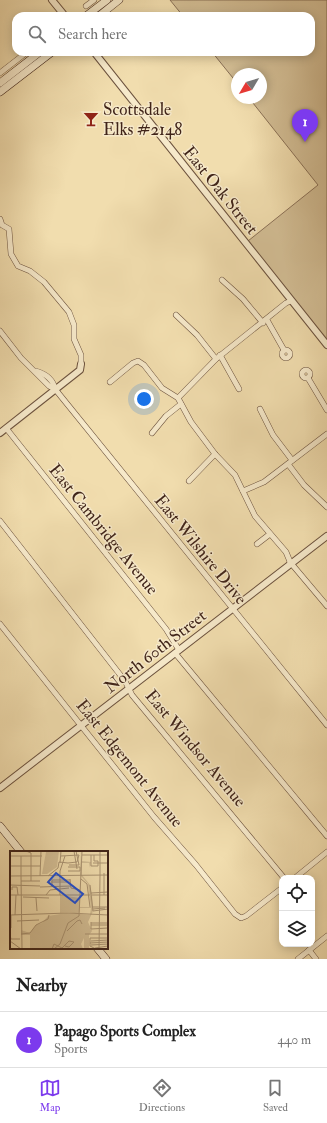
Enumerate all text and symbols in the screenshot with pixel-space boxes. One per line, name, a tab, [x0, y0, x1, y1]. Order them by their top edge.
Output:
search box	[12, 12, 315, 56]
icon: search	[26, 23, 48, 45]
text: Search here	[58, 25, 127, 44]
north arrow	[231, 68, 267, 104]
place label: Scottsdale Elks #2148	[103, 99, 182, 140]
pin: 1	[292, 109, 318, 142]
bar icon: Scottsdale Elks #2148	[82, 110, 100, 128]
street label: East Oak Street	[179, 142, 263, 239]
your location	[134, 389, 154, 409]
street label: East Cambridge Avenue	[44, 460, 163, 599]
street label: East Wilshire Drive	[150, 490, 251, 609]
street label: North 60th Street	[100, 605, 211, 698]
street label: East Windsor Avenue	[141, 686, 251, 811]
street label: East Edgemont Avenue	[72, 695, 188, 832]
inset map	[10, 851, 108, 949]
map controls	[279, 875, 315, 947]
button: locate	[279, 875, 315, 911]
button: layers	[279, 911, 315, 947]
text: Nearby	[16, 975, 67, 996]
text: Papago Sports Complex	[54, 1022, 196, 1041]
text: 1	[27, 1032, 31, 1048]
text: 440 m	[277, 1032, 311, 1048]
text: Sports	[54, 1041, 88, 1057]
tab: Map	[39, 1077, 61, 1114]
tab: Directions	[139, 1077, 185, 1114]
tab: Saved	[263, 1077, 288, 1114]

